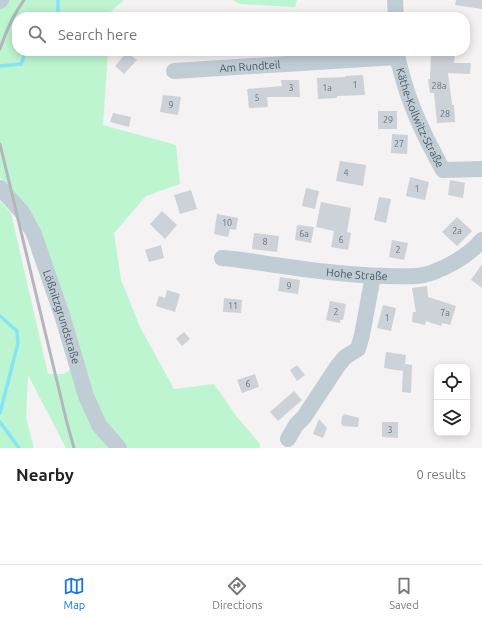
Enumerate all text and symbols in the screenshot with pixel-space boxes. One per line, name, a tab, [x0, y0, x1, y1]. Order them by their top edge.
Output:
search box	[12, 12, 470, 56]
icon: search	[26, 23, 48, 45]
text: Search here	[58, 26, 137, 43]
street label: Am Rundteil	[219, 58, 281, 74]
street label: Käthe-Kollwitz-Straße	[394, 66, 447, 170]
house number: 1	[352, 80, 358, 90]
house number: 28a	[432, 81, 446, 91]
house number: 3	[288, 83, 294, 93]
house number: 1a	[322, 83, 332, 93]
house number: 5	[254, 93, 260, 103]
house number: 9	[168, 100, 174, 110]
house number: 28	[440, 109, 450, 119]
house number: 29	[383, 115, 393, 125]
house number: 27	[394, 139, 404, 149]
house number: 4	[343, 168, 349, 178]
house number: 1	[414, 184, 420, 194]
house number: 10	[222, 218, 232, 228]
house number: 2a	[452, 226, 462, 236]
house number: 6a	[299, 229, 309, 239]
house number: 6	[338, 235, 344, 245]
house number: 8	[262, 237, 268, 247]
house number: 2	[395, 245, 401, 255]
street label: Hohe Straße	[326, 266, 388, 282]
street label: Lößnitzgrundstraße	[41, 268, 82, 365]
house number: 9	[286, 281, 292, 291]
house number: 11	[228, 301, 238, 311]
house number: 2	[333, 307, 339, 317]
house number: 7a	[440, 308, 450, 318]
house number: 1	[384, 313, 390, 323]
map controls	[434, 364, 470, 436]
button: locate	[434, 364, 470, 400]
house number: 6	[245, 379, 251, 389]
button: layers	[434, 400, 470, 436]
house number: 3	[387, 425, 393, 435]
text: Nearby	[16, 465, 74, 484]
text: 0 results	[416, 467, 466, 481]
tab: Map	[63, 575, 85, 611]
tab: Directions	[212, 575, 263, 611]
tab: Saved	[389, 575, 419, 611]

